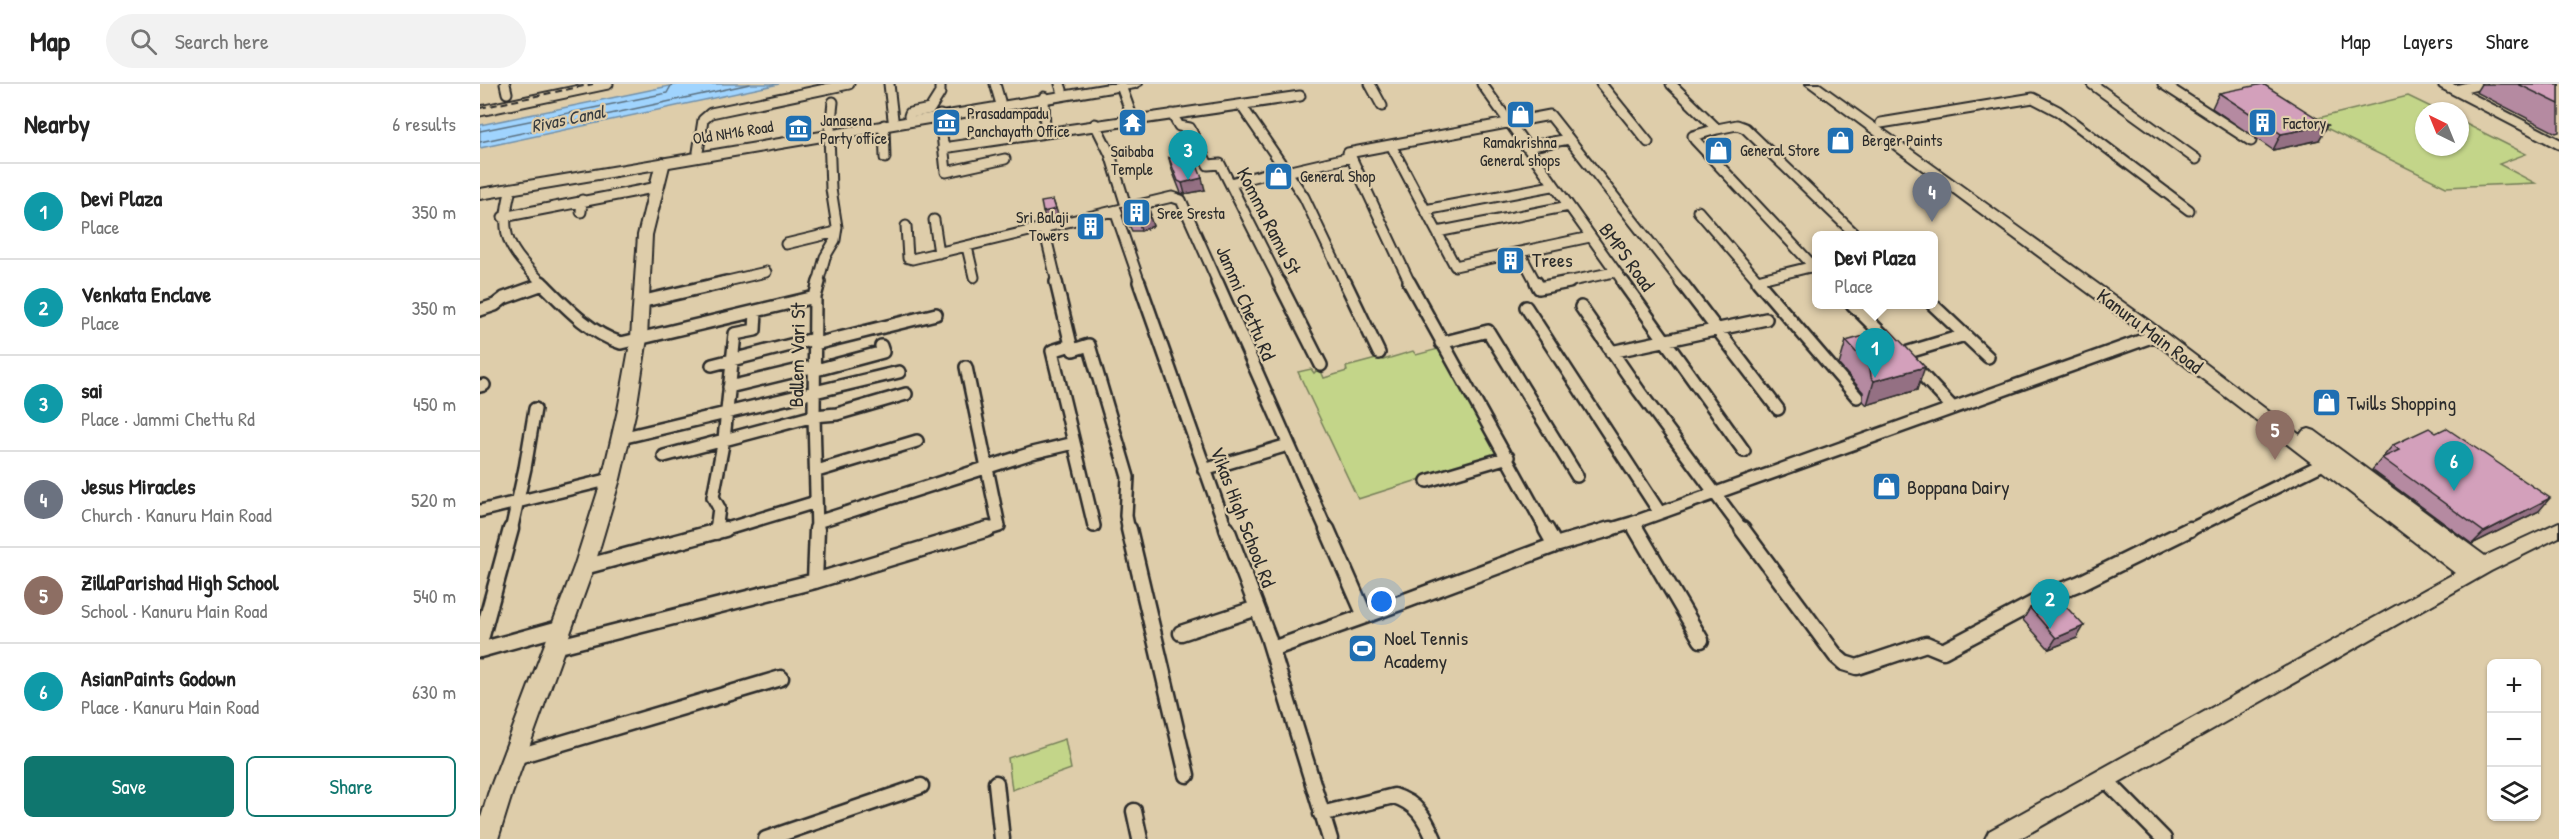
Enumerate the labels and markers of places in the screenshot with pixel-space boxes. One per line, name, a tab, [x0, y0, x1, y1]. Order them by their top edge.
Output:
shop icon: Ramakrishna General shops	[1504, 98, 1536, 130]
place label: Prasadampadu Panchayath Office	[967, 102, 1070, 142]
museum icon: Prasadampadu Panchayath Office	[930, 106, 962, 138]
temple icon: Saibaba Temple	[1116, 107, 1148, 139]
building icon: Factory	[2246, 107, 2278, 139]
place label: Janasena Party office	[820, 109, 888, 149]
place label: Factory	[2282, 112, 2327, 134]
museum icon: Janasena Party office	[783, 113, 815, 145]
shop icon: Berger Paints	[1825, 124, 1857, 156]
place label: Berger Paints	[1862, 129, 1942, 151]
pin: 3	[1168, 130, 1208, 180]
place label: Ramakrishna General shops	[1480, 131, 1560, 171]
shop icon: General Store	[1703, 134, 1735, 166]
place label: General Store	[1740, 139, 1820, 161]
place label: Saibaba Temple	[1111, 140, 1154, 180]
shop icon: General Shop	[1263, 160, 1295, 192]
place label: General Shop	[1300, 165, 1376, 187]
pin: 4	[1912, 172, 1952, 222]
building icon: Sree Sresta	[1120, 197, 1152, 229]
place label: Sree Sresta	[1157, 202, 1225, 224]
place label: Sri Balaji Towers	[1016, 206, 1069, 246]
building icon: Sri Balaji Towers	[1074, 210, 1106, 242]
building icon: Trees	[1495, 244, 1527, 276]
place label: Trees	[1532, 246, 1573, 273]
pin: 1	[1856, 328, 1894, 378]
shop icon: Twills Shopping	[2310, 387, 2342, 419]
place label: Twills Shopping	[2347, 389, 2456, 416]
pin: 5	[2256, 410, 2294, 460]
pin: 6	[2434, 442, 2474, 491]
shop icon: Boppana Dairy	[1870, 471, 1902, 503]
place label: Boppana Dairy	[1907, 473, 2010, 500]
pin: 2	[2030, 580, 2070, 629]
place label: Noel Tennis Academy	[1384, 624, 1468, 674]
sports icon: Noel Tennis Academy	[1347, 633, 1379, 665]

